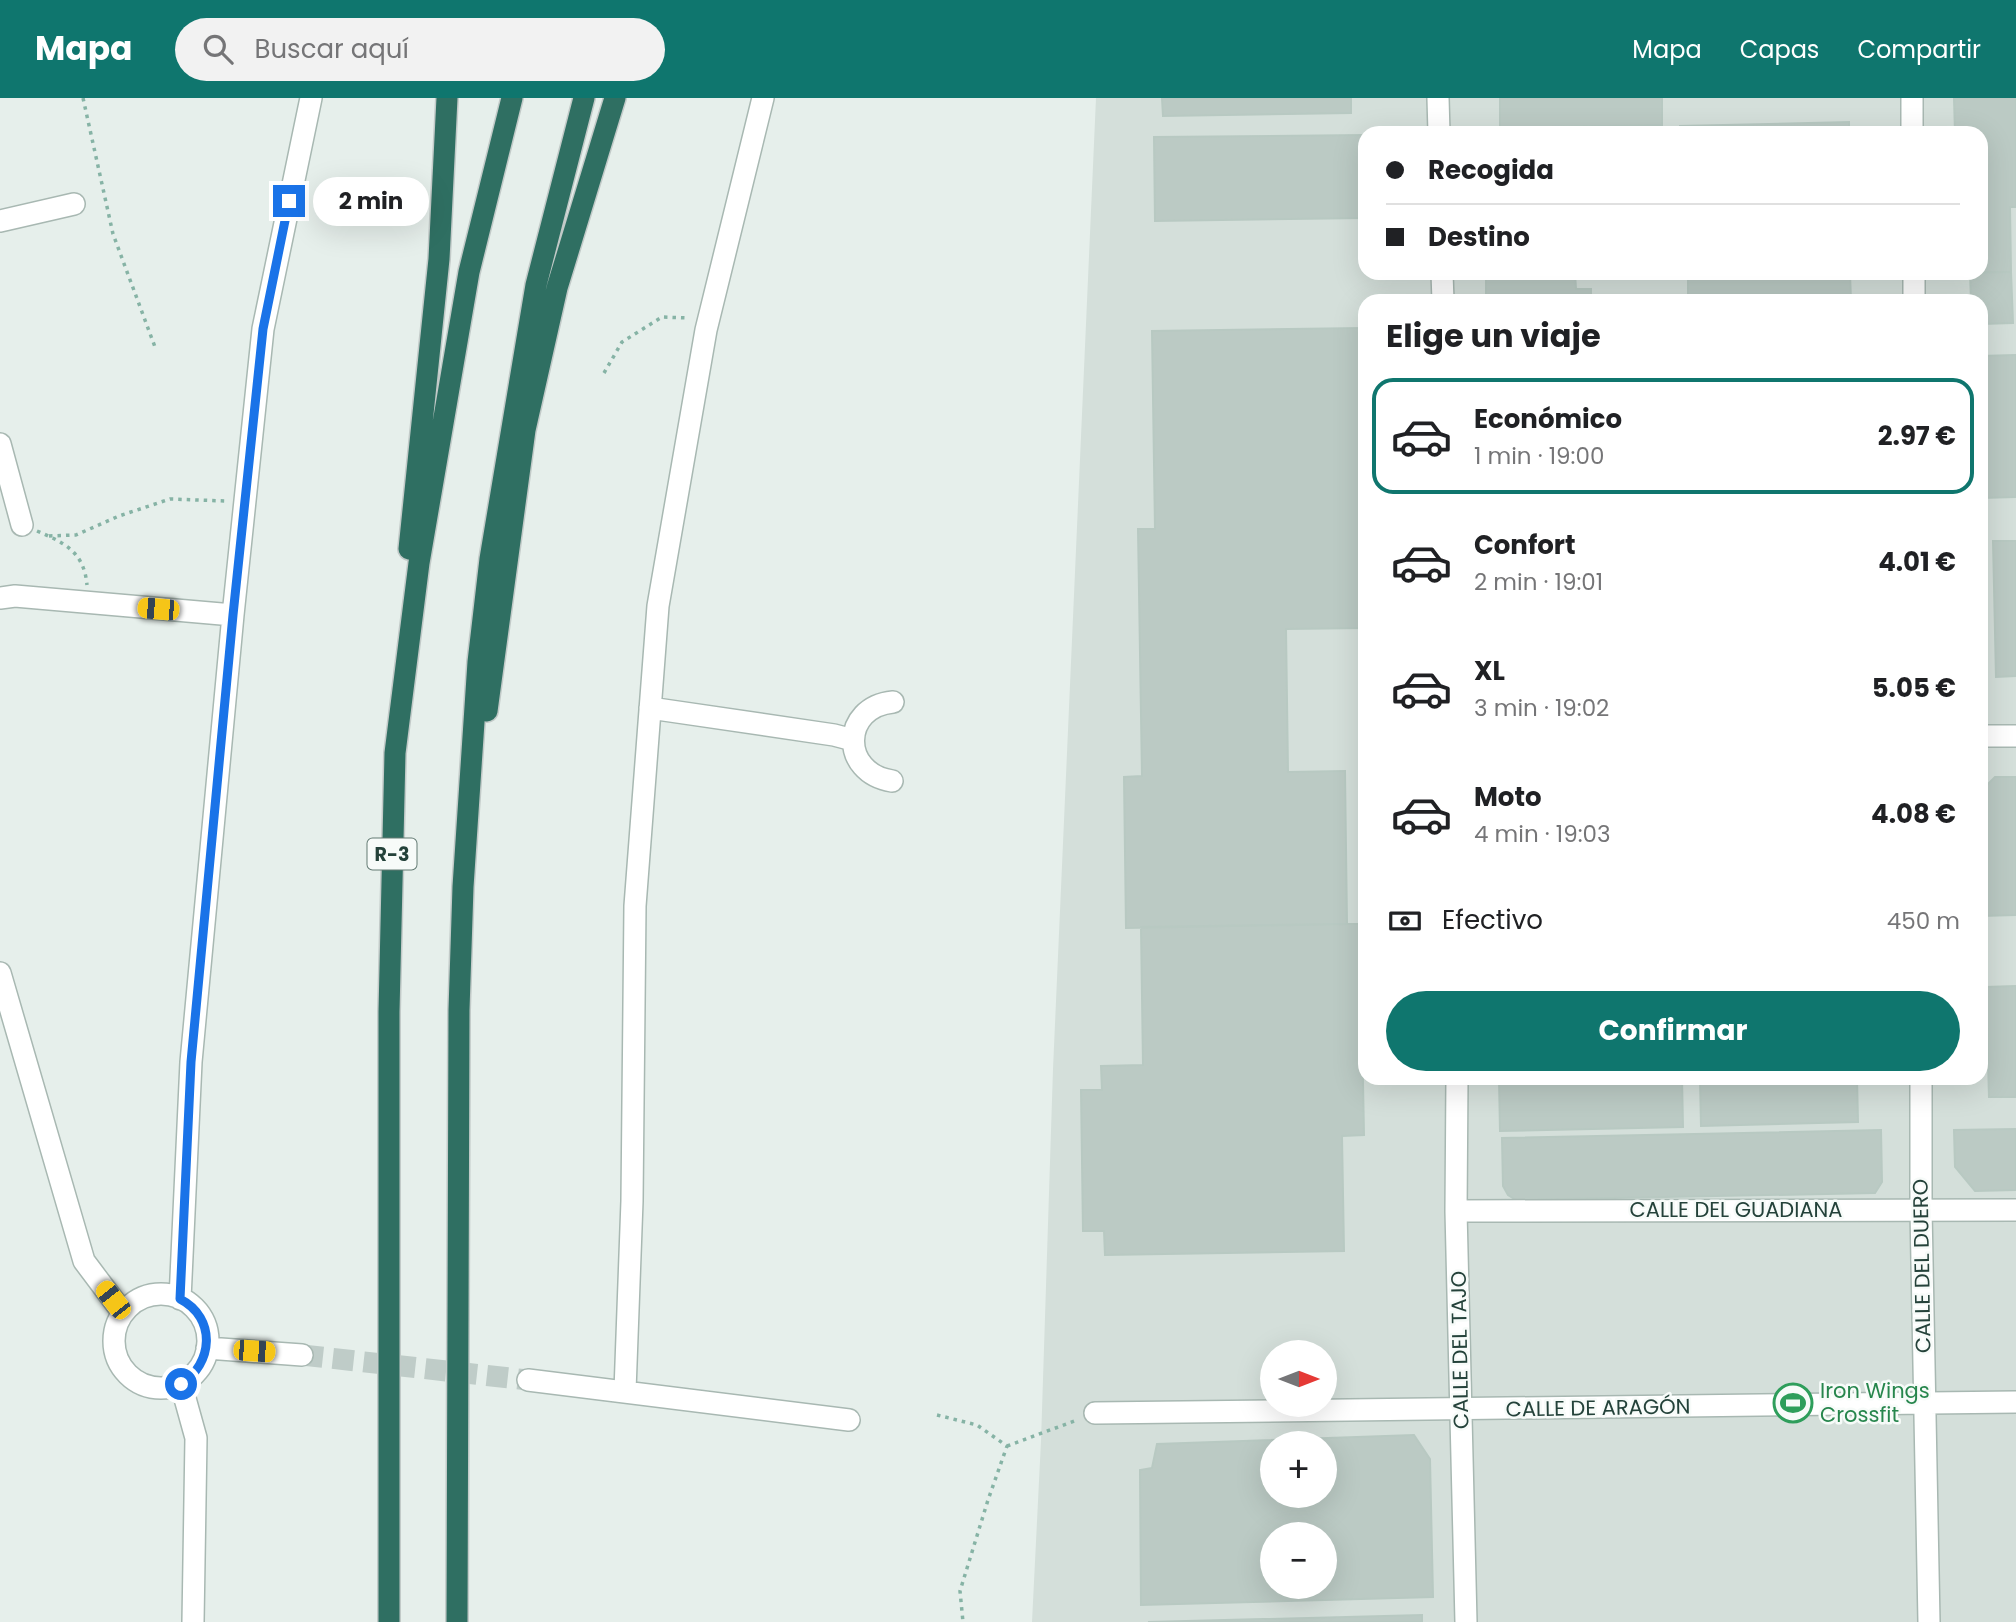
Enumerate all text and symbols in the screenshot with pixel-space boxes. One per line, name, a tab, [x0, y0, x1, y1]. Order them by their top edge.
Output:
search box	[175, 18, 665, 81]
text: Mapa	[35, 25, 133, 72]
icon: search	[199, 30, 237, 68]
text: Buscar aquí	[255, 31, 409, 67]
text: Mapa	[1632, 33, 1702, 66]
text: Capas	[1740, 33, 1819, 66]
text: Compartir	[1857, 33, 1981, 66]
text: Recogida	[1428, 152, 1554, 188]
callout: 2 min	[314, 176, 429, 226]
route end	[273, 185, 305, 217]
text: 2 min	[339, 185, 403, 217]
text: Destino	[1428, 219, 1530, 255]
text: Elige un viaje	[1386, 313, 1601, 358]
text: Económico	[1474, 401, 1622, 437]
icon: car	[1390, 405, 1453, 468]
text: 2.97 €	[1878, 418, 1956, 454]
text: 1 min · 19:00	[1474, 440, 1604, 472]
text: Confort	[1474, 527, 1576, 563]
icon: car	[1390, 531, 1453, 594]
text: 4.01 €	[1878, 544, 1956, 580]
text: 2 min · 19:01	[1474, 566, 1603, 598]
car	[137, 597, 180, 621]
text: XL	[1474, 653, 1505, 689]
icon: car	[1390, 657, 1453, 720]
text: 5.05 €	[1872, 670, 1956, 706]
text: 3 min · 19:02	[1474, 692, 1609, 724]
text: Moto	[1474, 779, 1542, 815]
icon: car	[1390, 783, 1453, 846]
text: 4.08 €	[1871, 796, 1956, 832]
text: 4 min · 19:03	[1474, 818, 1611, 850]
road number: R-3	[368, 838, 416, 870]
icon: cash	[1386, 902, 1424, 940]
text: Efectivo	[1442, 902, 1543, 938]
text: 450 m	[1887, 905, 1960, 937]
button: Confirmar	[1386, 991, 1960, 1071]
street label: CALLE DEL DUERO	[1905, 1179, 1938, 1353]
street label: CALLE DEL GUADIANA	[1630, 1195, 1842, 1224]
street label: CALLE DEL TAJO	[1444, 1271, 1475, 1429]
car	[92, 1277, 135, 1323]
car	[233, 1339, 276, 1363]
north arrow	[1260, 1340, 1337, 1418]
map controls	[1260, 1340, 1337, 1599]
route start	[165, 1368, 197, 1400]
place label: Iron Wings Crossfit	[1820, 1376, 1930, 1429]
sports icon: Iron Wings Crossfit	[1772, 1382, 1814, 1424]
street label: CALLE DE ARAGÓN	[1505, 1391, 1691, 1424]
button: +	[1260, 1431, 1337, 1508]
button: −	[1260, 1522, 1337, 1599]

